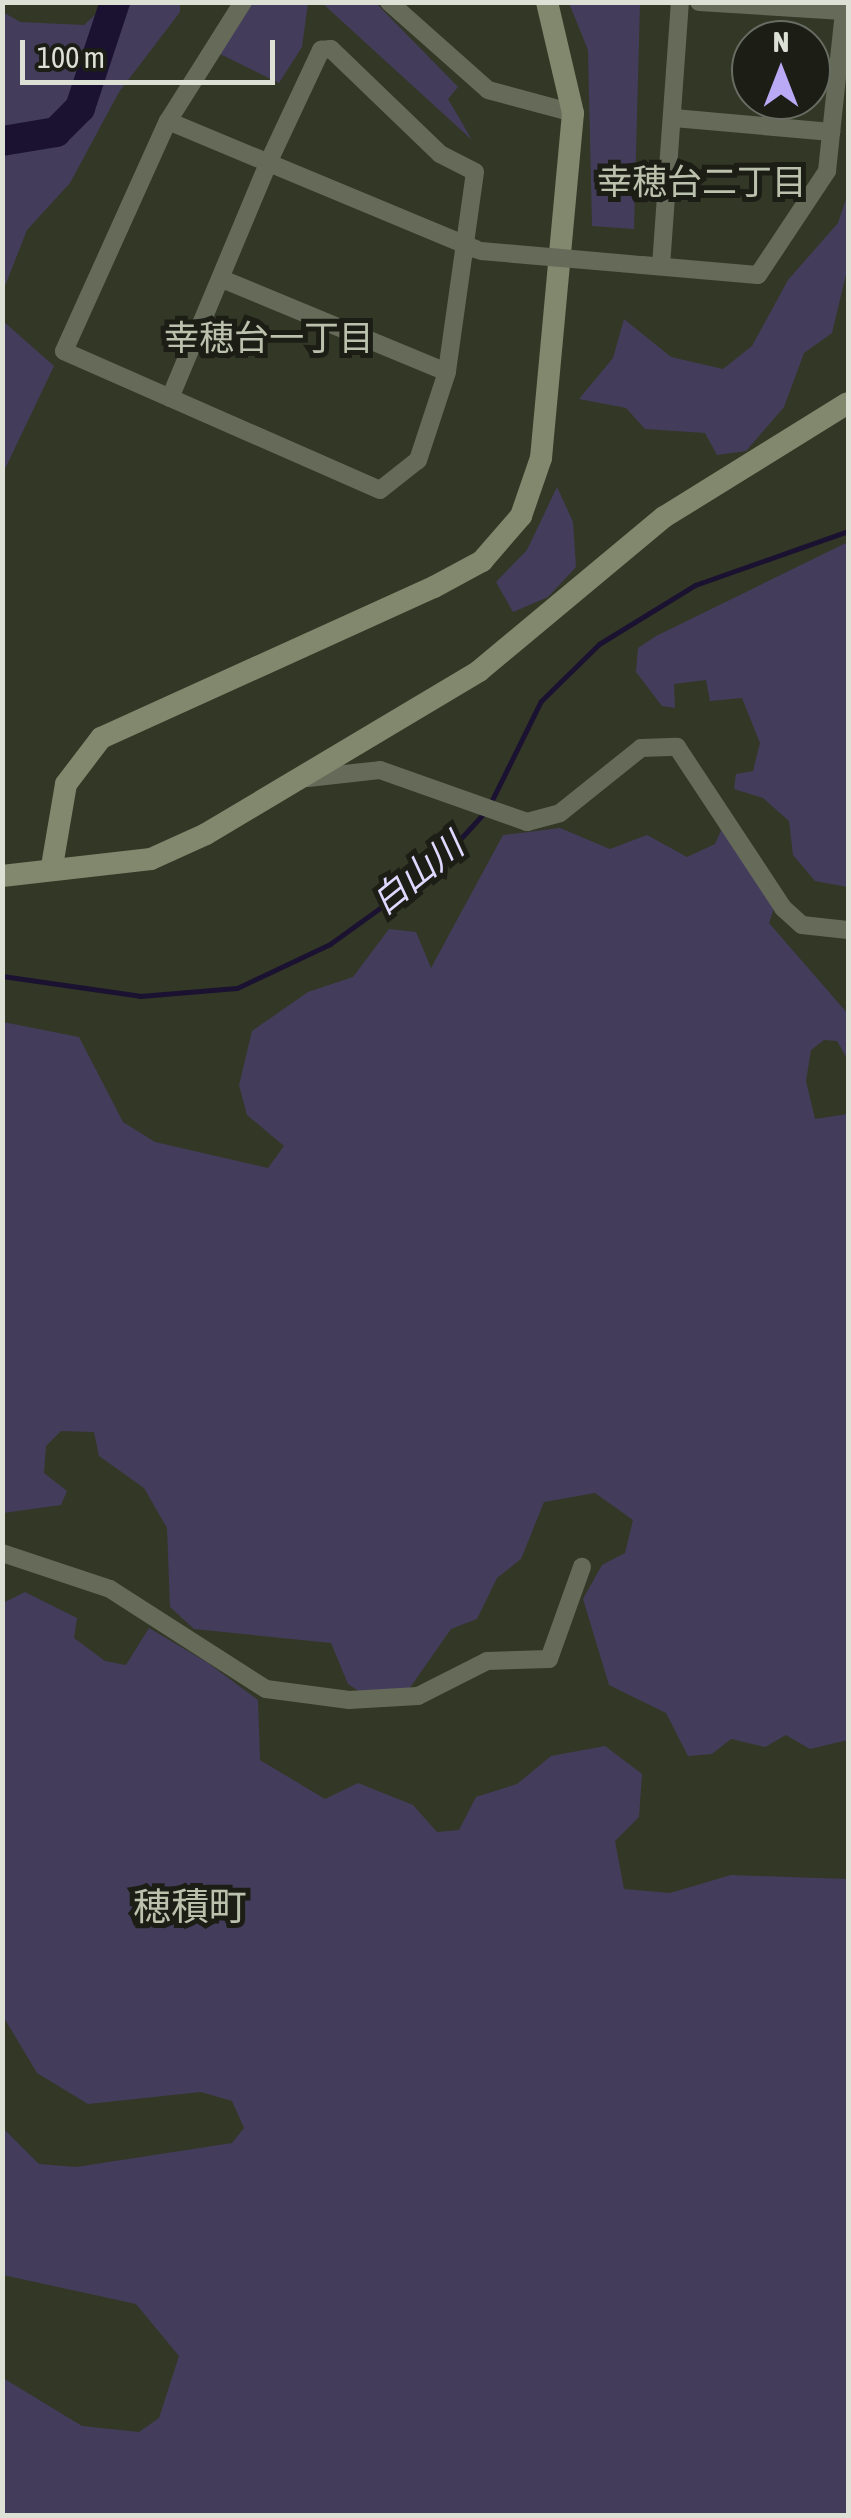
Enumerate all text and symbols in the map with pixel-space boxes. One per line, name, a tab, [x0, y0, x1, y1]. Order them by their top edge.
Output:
scale bar	[25, 20, 280, 82]
north arrow	[731, 20, 831, 120]
text: N	[773, 26, 789, 58]
text: 100 m	[37, 40, 105, 74]
district label: 幸穂台二丁目	[597, 160, 807, 202]
district label: 幸穂台一丁目	[164, 316, 374, 358]
water label: 白山川	[363, 824, 471, 922]
district label: 穂積町	[133, 1884, 247, 1930]

